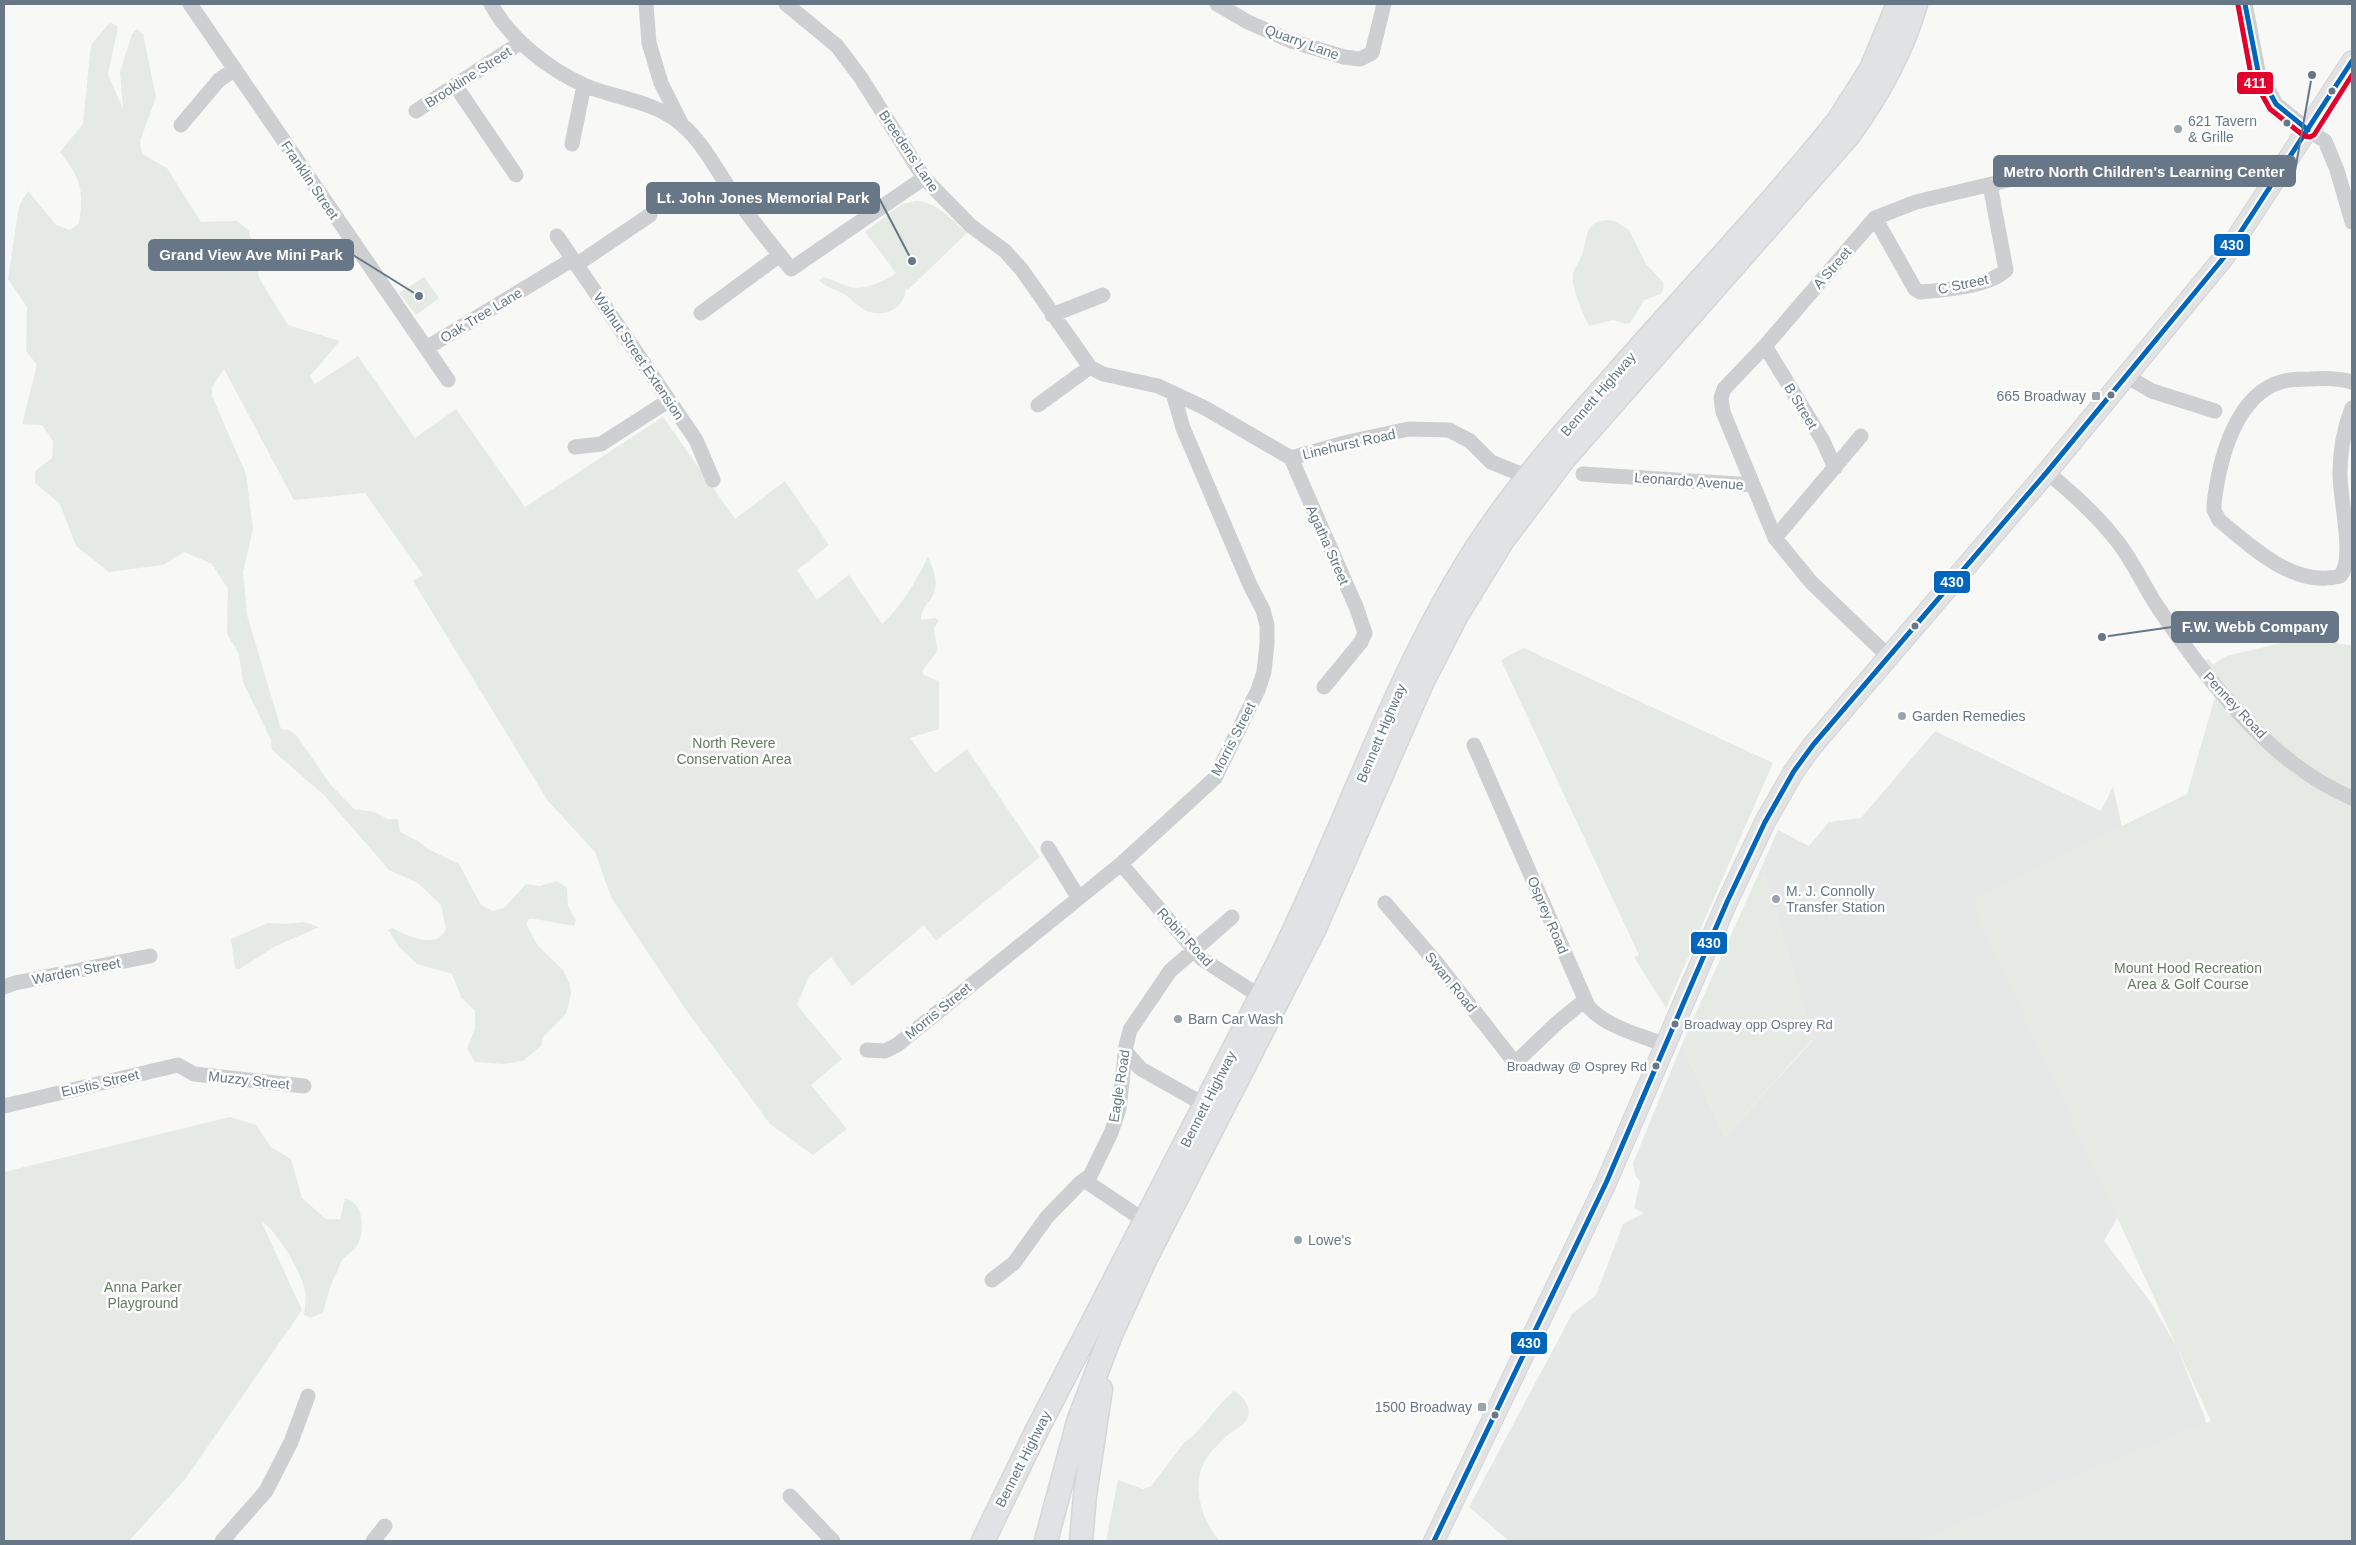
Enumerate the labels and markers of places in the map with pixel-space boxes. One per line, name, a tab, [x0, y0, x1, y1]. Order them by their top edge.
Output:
unlabelled marker	[2327, 86, 2337, 96]
place label: 621 Tavern & Grille	[2188, 113, 2257, 145]
unlabelled marker	[2282, 118, 2292, 128]
marker: 621 Tavern & Grille	[2172, 123, 2184, 135]
callout: Metro North Children's Learning Center	[1994, 156, 2295, 186]
callout: Lt. John Jones Memorial Park	[647, 183, 879, 213]
callout: Grand View Ave Mini Park	[149, 240, 353, 270]
place label: 665 Broadway	[1996, 388, 2086, 404]
marker: 665 Broadway	[2090, 390, 2102, 402]
unlabelled marker	[2106, 390, 2116, 400]
callout: F.W. Webb Company	[2172, 612, 2338, 642]
unlabelled marker	[1910, 621, 1920, 631]
place label: Garden Remedies	[1912, 708, 2026, 724]
marker: Garden Remedies	[1896, 710, 1908, 722]
place label: M. J. Connolly Transfer Station	[1786, 883, 1885, 915]
marker: M. J. Connolly Transfer Station	[1770, 893, 1782, 905]
place label: Barn Car Wash	[1188, 1011, 1283, 1027]
marker: Barn Car Wash	[1172, 1013, 1184, 1025]
place label: Broadway opp Osprey Rd	[1684, 1017, 1833, 1032]
marker: Broadway opp Osprey Rd	[1670, 1019, 1680, 1029]
place label: Broadway @ Osprey Rd	[1507, 1059, 1647, 1074]
marker: Broadway @ Osprey Rd	[1651, 1061, 1661, 1071]
place label: Lowe's	[1308, 1232, 1351, 1248]
marker: Lowe's	[1292, 1234, 1304, 1246]
place label: 1500 Broadway	[1375, 1399, 1472, 1415]
marker: 1500 Broadway	[1476, 1401, 1488, 1413]
unlabelled marker	[1490, 1410, 1500, 1420]

